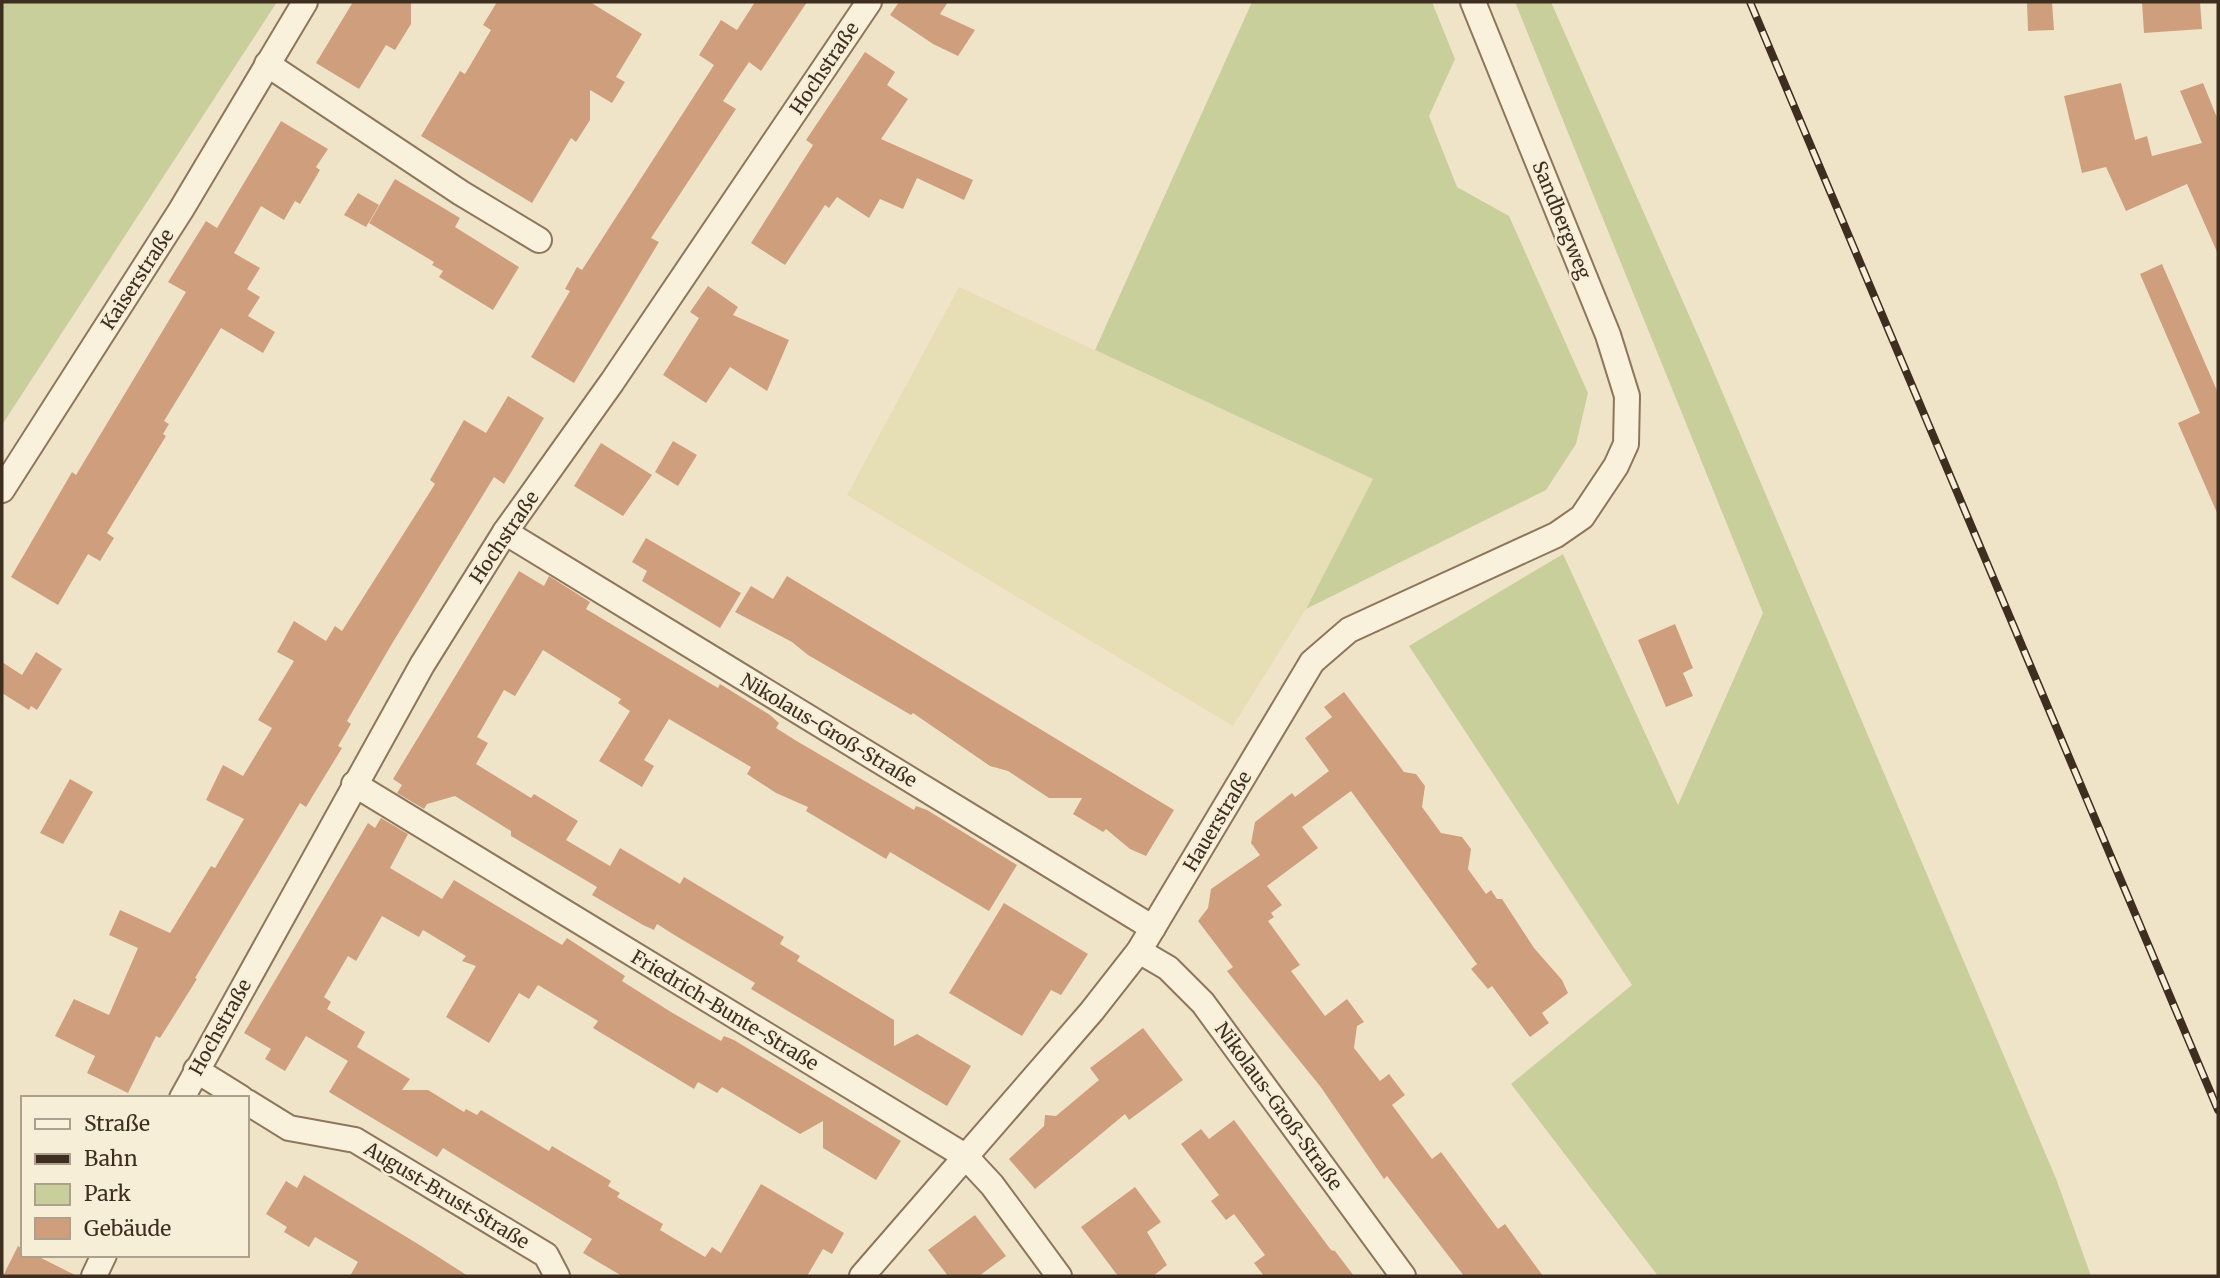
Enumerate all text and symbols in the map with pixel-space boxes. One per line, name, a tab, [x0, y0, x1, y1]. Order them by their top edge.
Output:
street label: Hochstraße	[784, 17, 864, 119]
street label: Sandbergweg	[1527, 157, 1597, 283]
street label: Kaiserstraße	[95, 224, 179, 334]
street label: Hochstraße	[464, 486, 544, 588]
street label: Nikolaus-Groß-Straße	[736, 668, 922, 792]
street label: Hauerstraße	[1178, 766, 1256, 876]
street label: Friedrich-Bunte-Straße	[627, 944, 823, 1076]
street label: Hochstraße	[184, 975, 256, 1079]
street label: Nikolaus-Groß-Straße	[1210, 1017, 1348, 1195]
legend	[21, 1096, 248, 1257]
text: Straße	[84, 1110, 150, 1137]
street label: August-Brust-Straße	[359, 1136, 534, 1254]
text: Bahn	[84, 1145, 138, 1172]
text: Park	[84, 1180, 131, 1207]
text: Gebäude	[84, 1215, 171, 1242]

